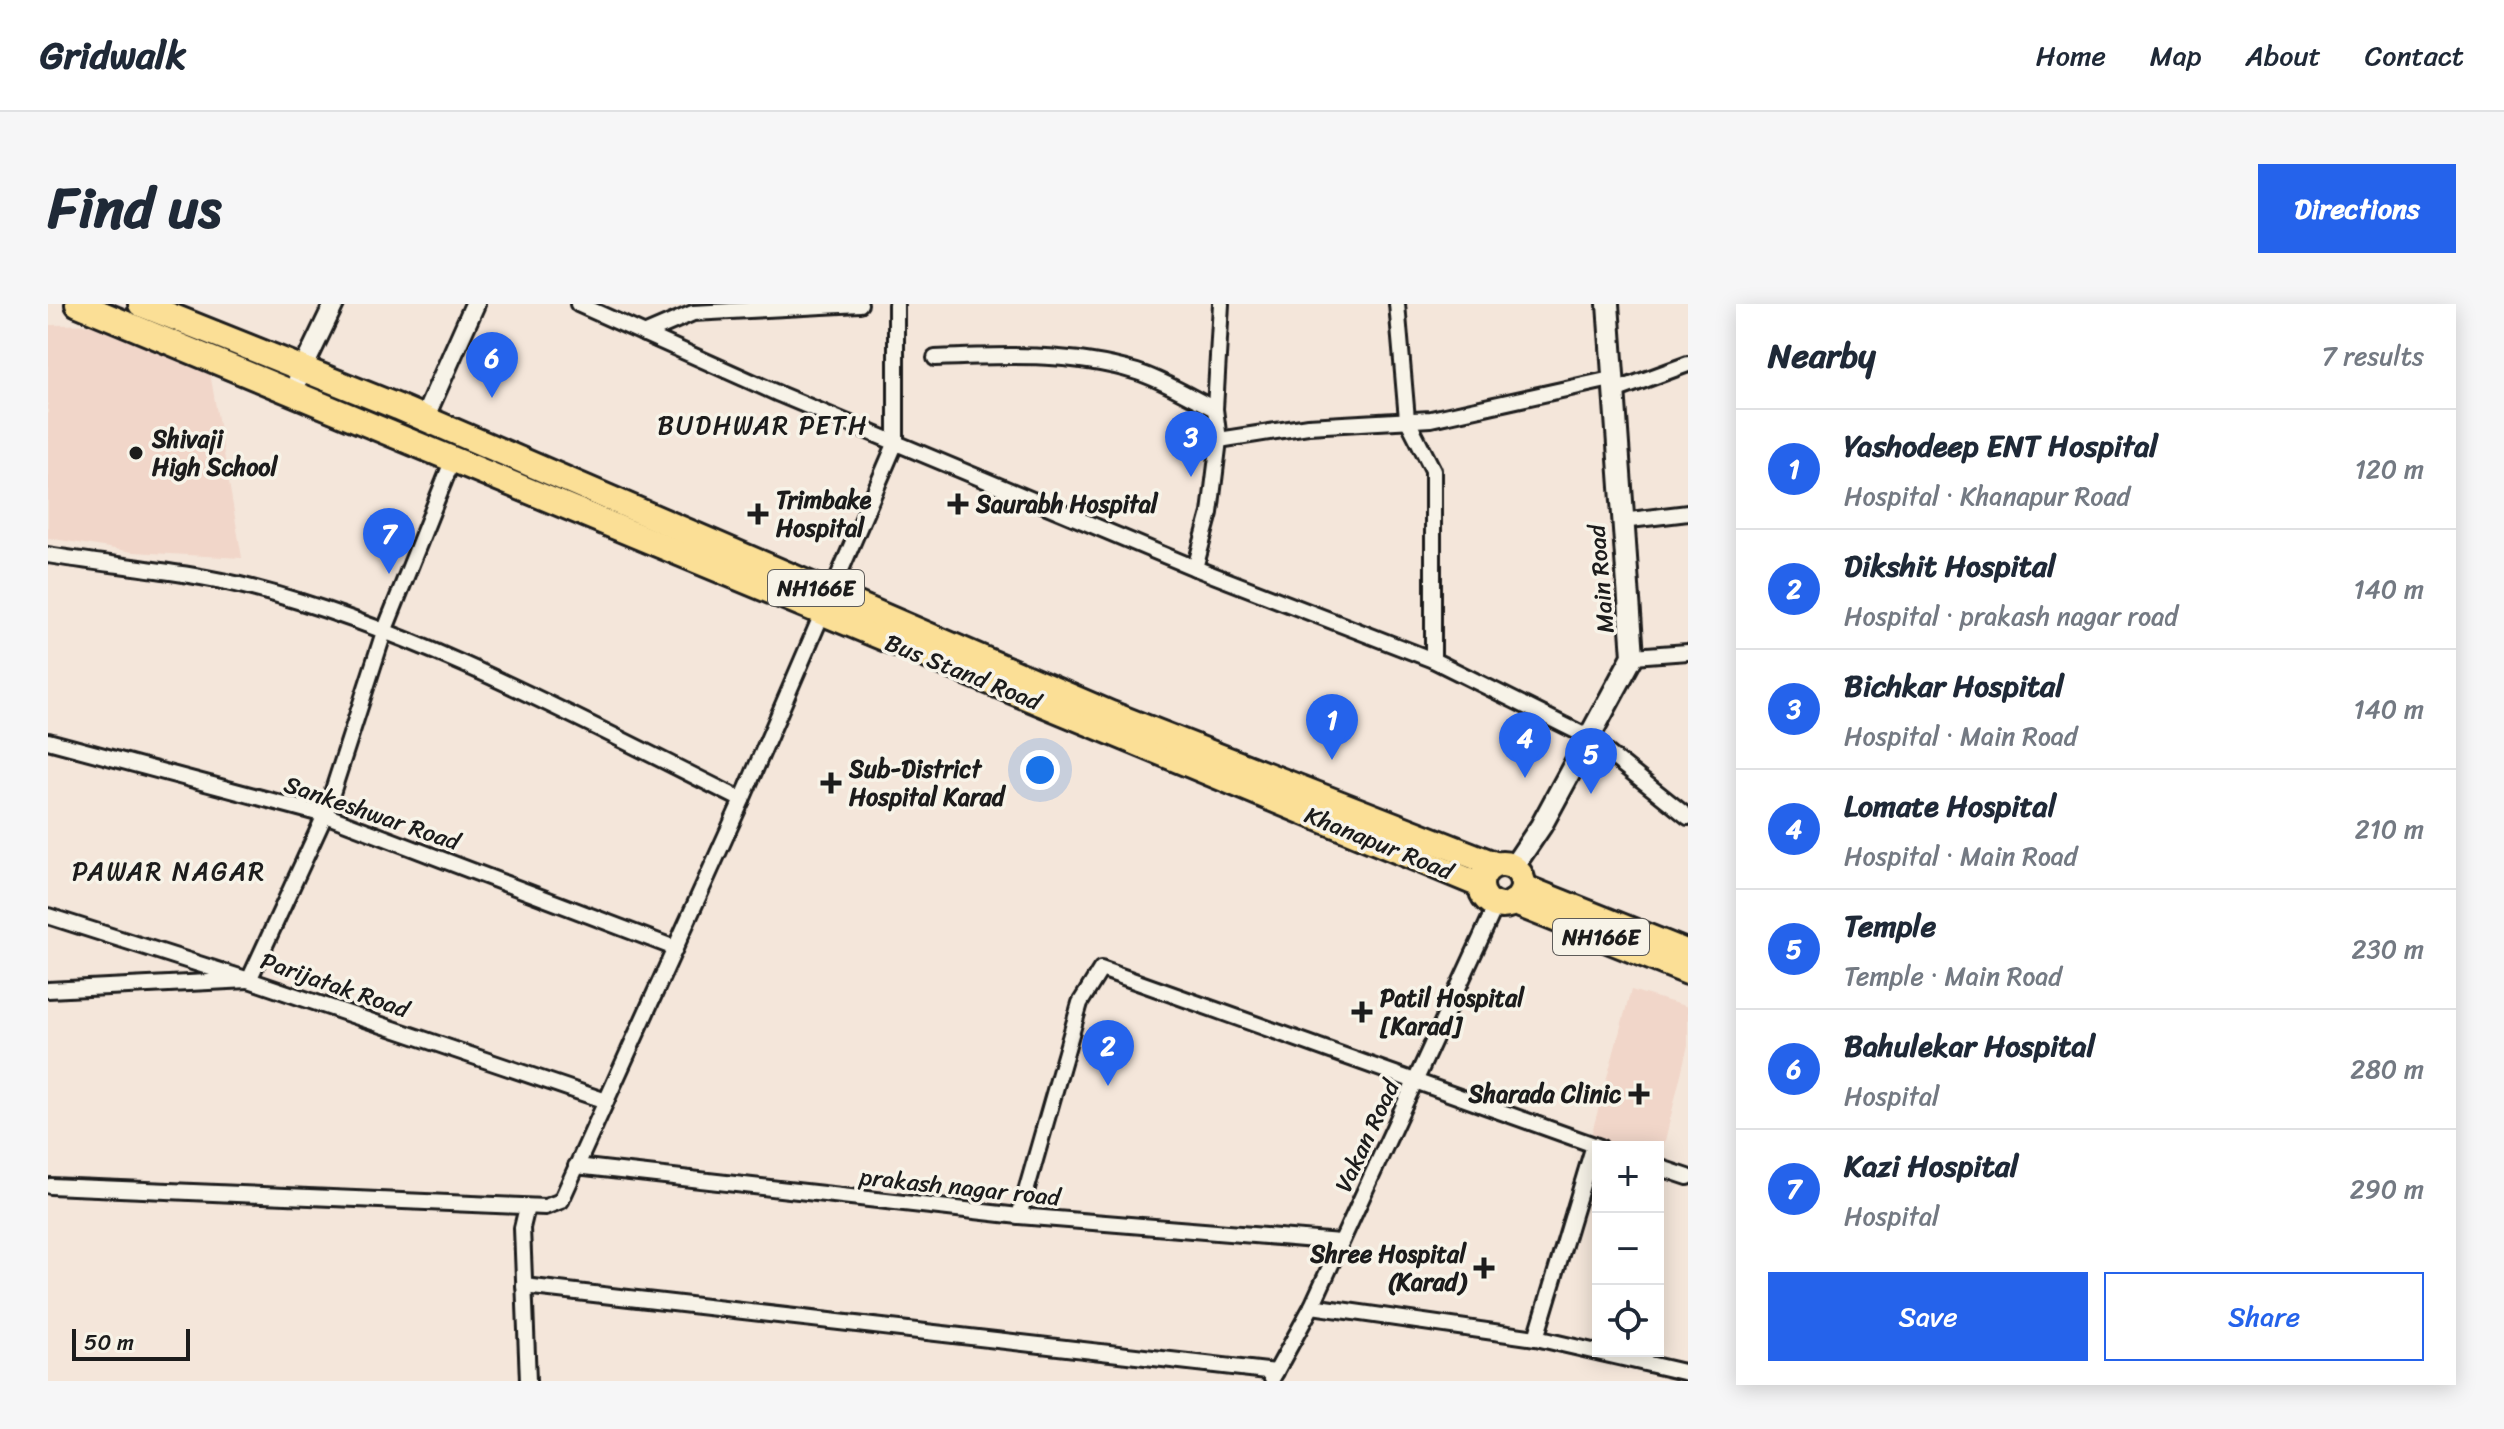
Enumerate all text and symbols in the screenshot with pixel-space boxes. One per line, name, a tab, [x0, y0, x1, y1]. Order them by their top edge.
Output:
text: Gridwalk	[40, 22, 186, 89]
text: Home	[2036, 31, 2106, 80]
text: Map	[2150, 31, 2201, 80]
text: About	[2245, 31, 2321, 80]
text: Contact	[2365, 31, 2464, 80]
text: Find us	[48, 159, 221, 258]
button: Directions	[2258, 164, 2456, 253]
text: Nearby	[1768, 326, 1876, 386]
pin: 6	[466, 332, 518, 398]
text: 7 results	[2322, 333, 2424, 379]
district label: BUDHWAR PETH	[658, 402, 868, 448]
pin: 3	[1165, 411, 1217, 477]
place label: Shivaji High School	[151, 418, 279, 488]
text: Yashodeep ENT Hospital	[1844, 419, 2158, 473]
marker: Shivaji High School	[127, 444, 145, 462]
text: 1	[1788, 446, 1800, 492]
text: 120 m	[2355, 446, 2424, 492]
text: Hospital · Khanapur Road	[1844, 473, 2130, 519]
place label: Trimbake Hospital	[776, 479, 872, 549]
place label: Saurabh Hospital	[975, 483, 1159, 525]
marker: Saurabh Hospital	[947, 493, 969, 515]
marker: Trimbake Hospital	[747, 503, 769, 525]
pin: 7	[363, 508, 415, 574]
street label: Main Road	[1575, 522, 1627, 635]
text: Dikshit Hospital	[1844, 539, 2056, 593]
text: 2	[1786, 566, 1802, 612]
text: 140 m	[2353, 566, 2424, 612]
road number: NH166E	[768, 570, 864, 606]
text: Hospital · prakash nagar road	[1844, 593, 2178, 639]
street label: Bus Stand Road	[878, 621, 1049, 723]
text: Bichkar Hospital	[1844, 659, 2064, 713]
text: 3	[1787, 686, 1801, 732]
text: 140 m	[2353, 686, 2424, 732]
pin: 1	[1306, 694, 1358, 760]
pin: 4	[1499, 712, 1551, 778]
text: Hospital · Main Road	[1844, 713, 2078, 759]
pin: 5	[1565, 728, 1617, 794]
place label: Sub-District Hospital Karad	[848, 748, 1007, 818]
your location	[1020, 750, 1060, 790]
street label: Sankeshwar Road	[278, 763, 468, 864]
marker: Sub-District Hospital Karad	[820, 772, 842, 794]
text: Lomate Hospital	[1844, 779, 2056, 833]
street label: Khanapur Road	[1298, 794, 1461, 892]
text: 4	[1786, 806, 1802, 852]
text: 210 m	[2355, 806, 2424, 852]
text: Hospital · Main Road	[1844, 833, 2078, 879]
district label: PAWAR NAGAR	[72, 848, 266, 894]
text: Temple	[1844, 899, 1936, 953]
road number: NH166E	[1553, 919, 1649, 955]
text: 5	[1786, 926, 1802, 972]
text: 230 m	[2352, 926, 2424, 972]
street label: Parijatak Road	[255, 940, 416, 1031]
text: Temple · Main Road	[1844, 953, 2062, 999]
place label: Patil Hospital [Karad]	[1379, 977, 1525, 1047]
marker: Patil Hospital [Karad]	[1351, 1001, 1373, 1023]
text: Bahulekar Hospital	[1844, 1019, 2095, 1073]
pin: 2	[1082, 1020, 1134, 1086]
text: 6	[1787, 1046, 1801, 1092]
text: 280 m	[2350, 1046, 2424, 1092]
street label: Vakan Road	[1323, 1072, 1412, 1199]
place label: Sharada Clinic	[1468, 1073, 1622, 1115]
text: Hospital	[1844, 1073, 1939, 1119]
marker: Sharada Clinic	[1628, 1083, 1650, 1105]
text: Kazi Hospital	[1844, 1139, 2018, 1193]
map controls	[1592, 1141, 1664, 1357]
button: +	[1592, 1141, 1664, 1213]
street label: prakash nagar road	[857, 1155, 1065, 1219]
text: 7	[1787, 1166, 1801, 1212]
text: 290 m	[2350, 1166, 2424, 1212]
text: Hospital	[1844, 1193, 1939, 1239]
button: −	[1592, 1213, 1664, 1285]
place label: Shree Hospital (Karad)	[1309, 1233, 1467, 1303]
marker: Shree Hospital (Karad)	[1473, 1257, 1495, 1279]
button: Save	[1768, 1272, 2088, 1361]
button: Share	[2104, 1272, 2424, 1361]
button: locate	[1592, 1285, 1664, 1357]
text: 50 m	[84, 1323, 134, 1362]
scale bar	[72, 1325, 190, 1361]

